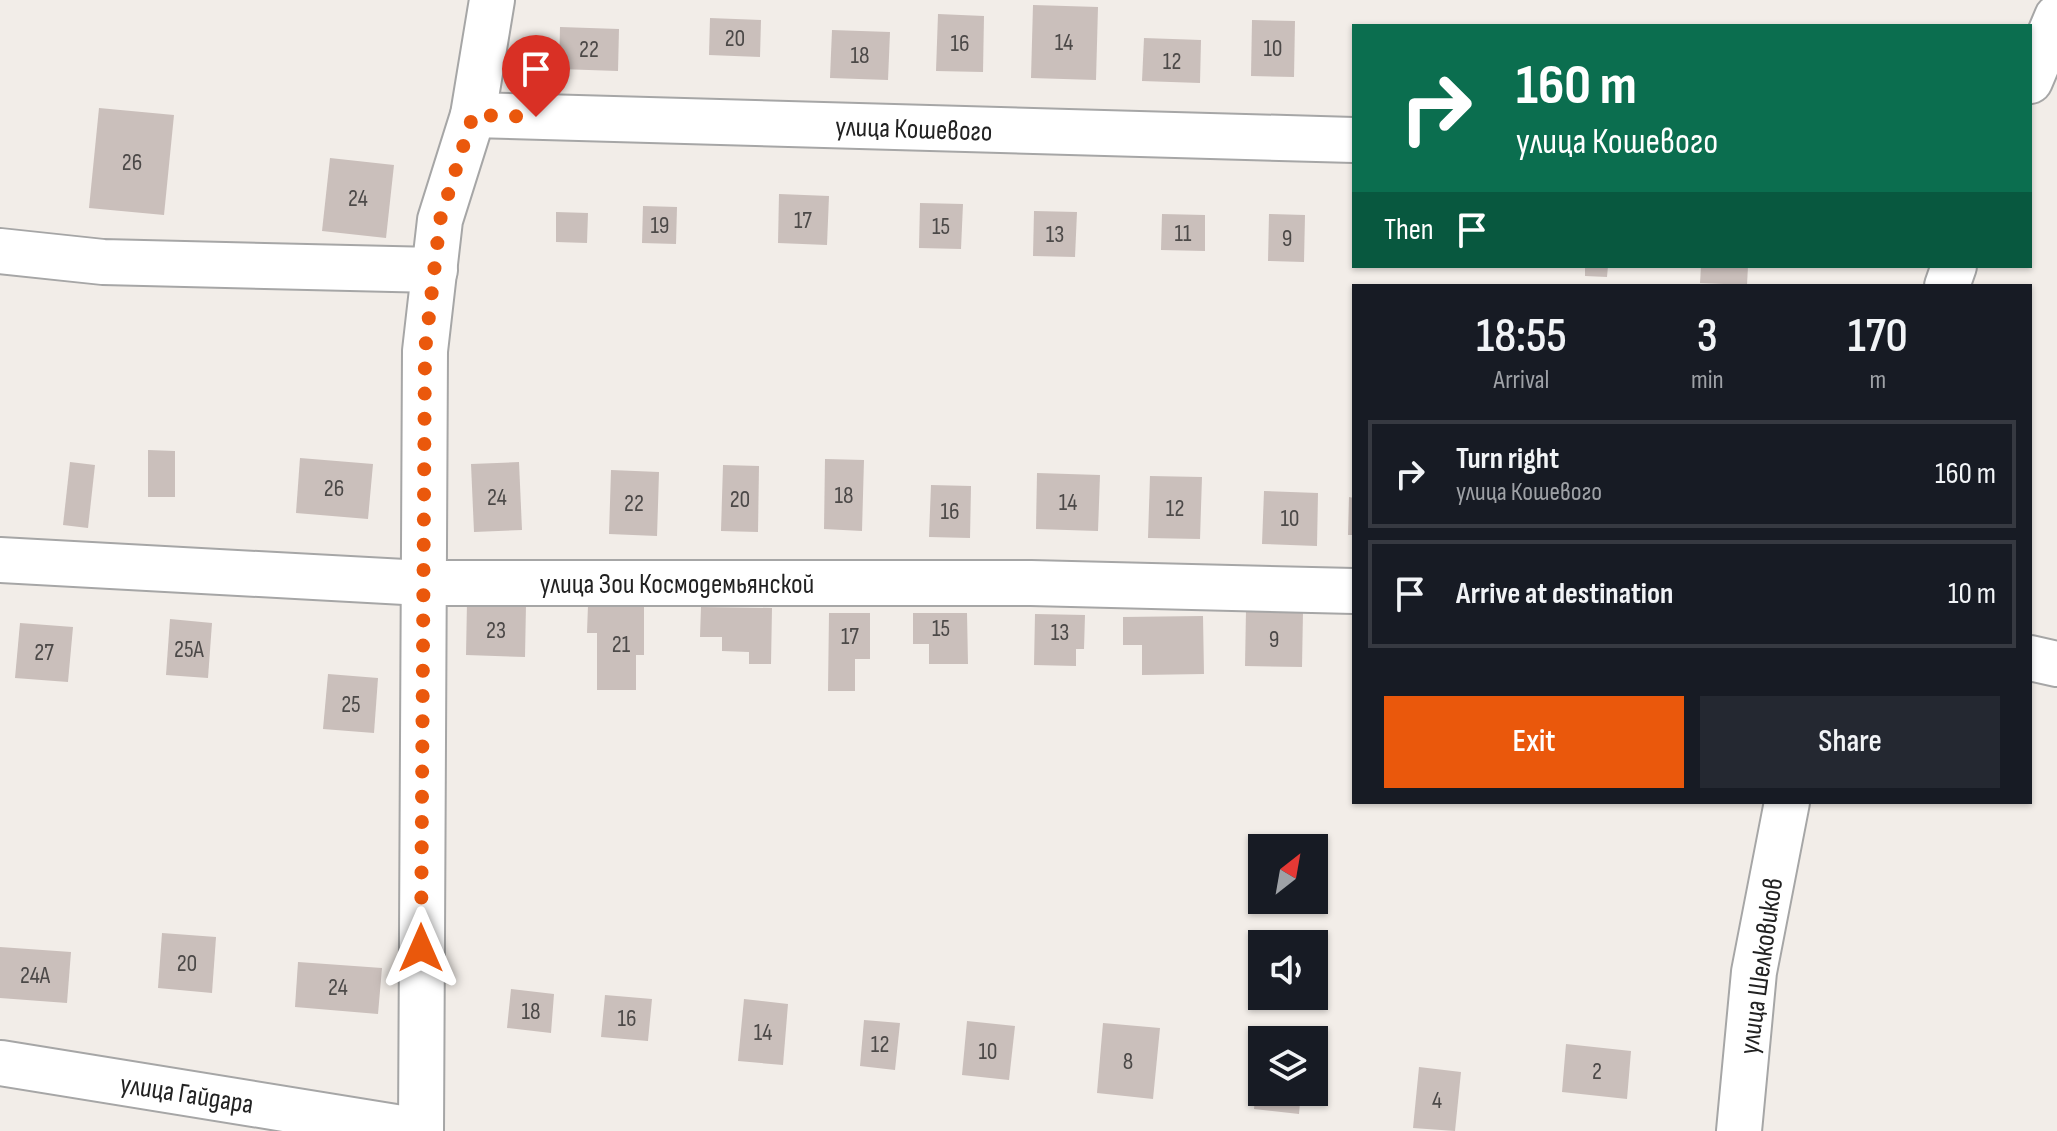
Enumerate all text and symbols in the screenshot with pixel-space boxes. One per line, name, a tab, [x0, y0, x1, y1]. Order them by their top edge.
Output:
house number: 20	[725, 24, 745, 53]
house number: 14	[1055, 28, 1073, 57]
house number: 16	[951, 29, 969, 58]
house number: 10	[1263, 34, 1283, 63]
pin	[502, 35, 570, 117]
house number: 22	[579, 35, 599, 64]
house number: 18	[851, 41, 869, 70]
icon: arrive	[514, 47, 558, 91]
house number: 12	[1163, 47, 1181, 76]
text: 160 m	[1516, 53, 1637, 120]
icon: right	[1384, 56, 1488, 160]
street label: улица Кошевого	[835, 110, 993, 149]
text: улица Кошевого	[1516, 121, 1718, 164]
house number: 26	[122, 148, 142, 177]
house number: 24	[348, 184, 368, 213]
house number: 17	[794, 206, 812, 235]
icon: arrive	[1450, 208, 1494, 252]
house number: 19	[650, 211, 670, 240]
house number: 15	[932, 212, 950, 241]
text: Then	[1384, 212, 1434, 248]
house number: 11	[1175, 219, 1192, 248]
house number: 13	[1046, 220, 1064, 249]
house number: 9	[1282, 224, 1292, 253]
text: 18:55	[1476, 308, 1567, 365]
text: 3	[1697, 308, 1718, 365]
text: 170	[1848, 308, 1908, 365]
text: Arrival	[1494, 365, 1549, 396]
text: min	[1691, 365, 1724, 396]
text: m	[1869, 365, 1886, 396]
text: Turn right	[1456, 441, 1559, 477]
icon: right	[1388, 452, 1432, 496]
text: 160 m	[1935, 456, 1996, 492]
house number: 26	[324, 474, 344, 503]
text: улица Кошевого	[1456, 477, 1602, 508]
house number: 18	[835, 481, 853, 510]
house number: 24	[487, 483, 507, 512]
house number: 20	[730, 485, 750, 514]
house number: 14	[1059, 488, 1077, 517]
house number: 22	[624, 489, 644, 518]
house number: 12	[1166, 494, 1184, 523]
house number: 16	[941, 497, 959, 526]
house number: 10	[1280, 504, 1300, 533]
street label: улица Зои Космодемьянской	[540, 568, 814, 601]
icon: arrive	[1388, 572, 1432, 616]
text: Arrive at destination	[1456, 576, 1673, 612]
text: 10 m	[1948, 576, 1996, 612]
house number: 15	[932, 614, 950, 643]
house number: 23	[486, 616, 506, 645]
house number: 13	[1051, 618, 1069, 647]
house number: 17	[841, 622, 859, 651]
house number: 9	[1269, 625, 1279, 654]
house number: 21	[612, 630, 631, 659]
house number: 25А	[174, 635, 205, 664]
house number: 27	[34, 638, 54, 667]
house number: 25	[341, 690, 361, 719]
button: Exit	[1384, 696, 1684, 788]
button: Share	[1700, 696, 2000, 788]
north arrow	[1248, 834, 1328, 914]
map controls	[1248, 834, 1328, 1106]
street label: улица Шелковиков	[1733, 876, 1790, 1057]
position arrow	[379, 906, 463, 990]
button: sound	[1248, 930, 1328, 1010]
house number: 20	[177, 949, 197, 978]
house number: 24А	[20, 961, 51, 990]
house number: 24	[328, 973, 348, 1002]
house number: 18	[522, 997, 540, 1026]
house number: 16	[618, 1004, 636, 1033]
house number: 14	[754, 1018, 772, 1047]
button: layers	[1248, 1026, 1328, 1106]
house number: 12	[871, 1030, 889, 1059]
house number: 10	[978, 1037, 998, 1066]
house number: 8	[1123, 1047, 1133, 1076]
house number: 2	[1592, 1057, 1602, 1086]
street label: улица Гайдара	[118, 1068, 256, 1121]
house number: 4	[1432, 1086, 1442, 1115]

